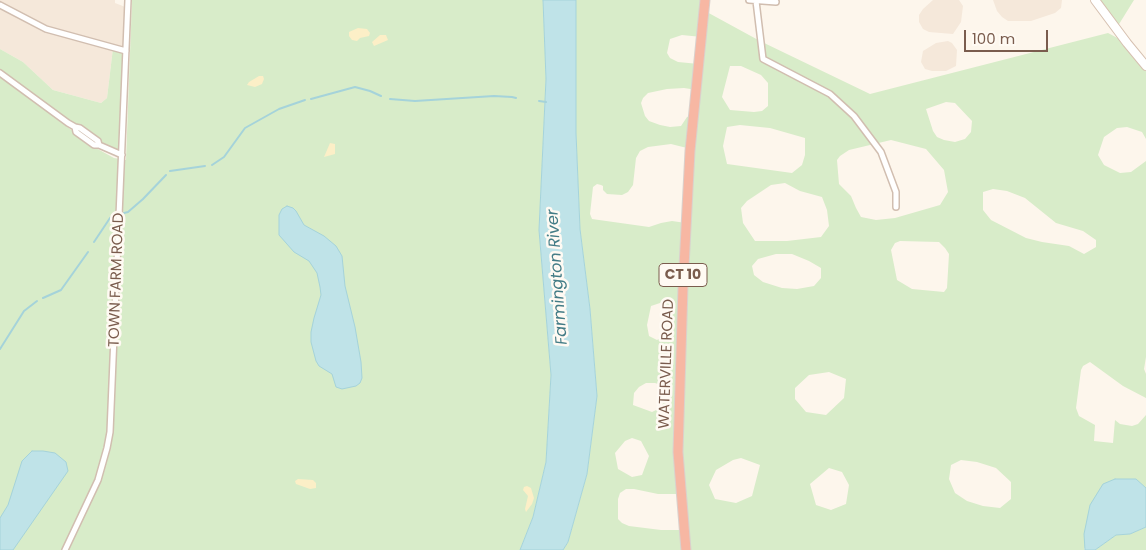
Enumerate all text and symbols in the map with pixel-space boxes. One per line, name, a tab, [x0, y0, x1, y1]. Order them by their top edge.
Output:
scale bar	[966, 20, 1050, 52]
text: 100 m	[972, 28, 1015, 49]
water label: Farmington River	[544, 209, 572, 345]
street label: TOWN FARM ROAD	[106, 213, 128, 347]
road number: CT 10	[659, 264, 707, 286]
street label: WATERVILLE ROAD	[656, 299, 678, 429]

